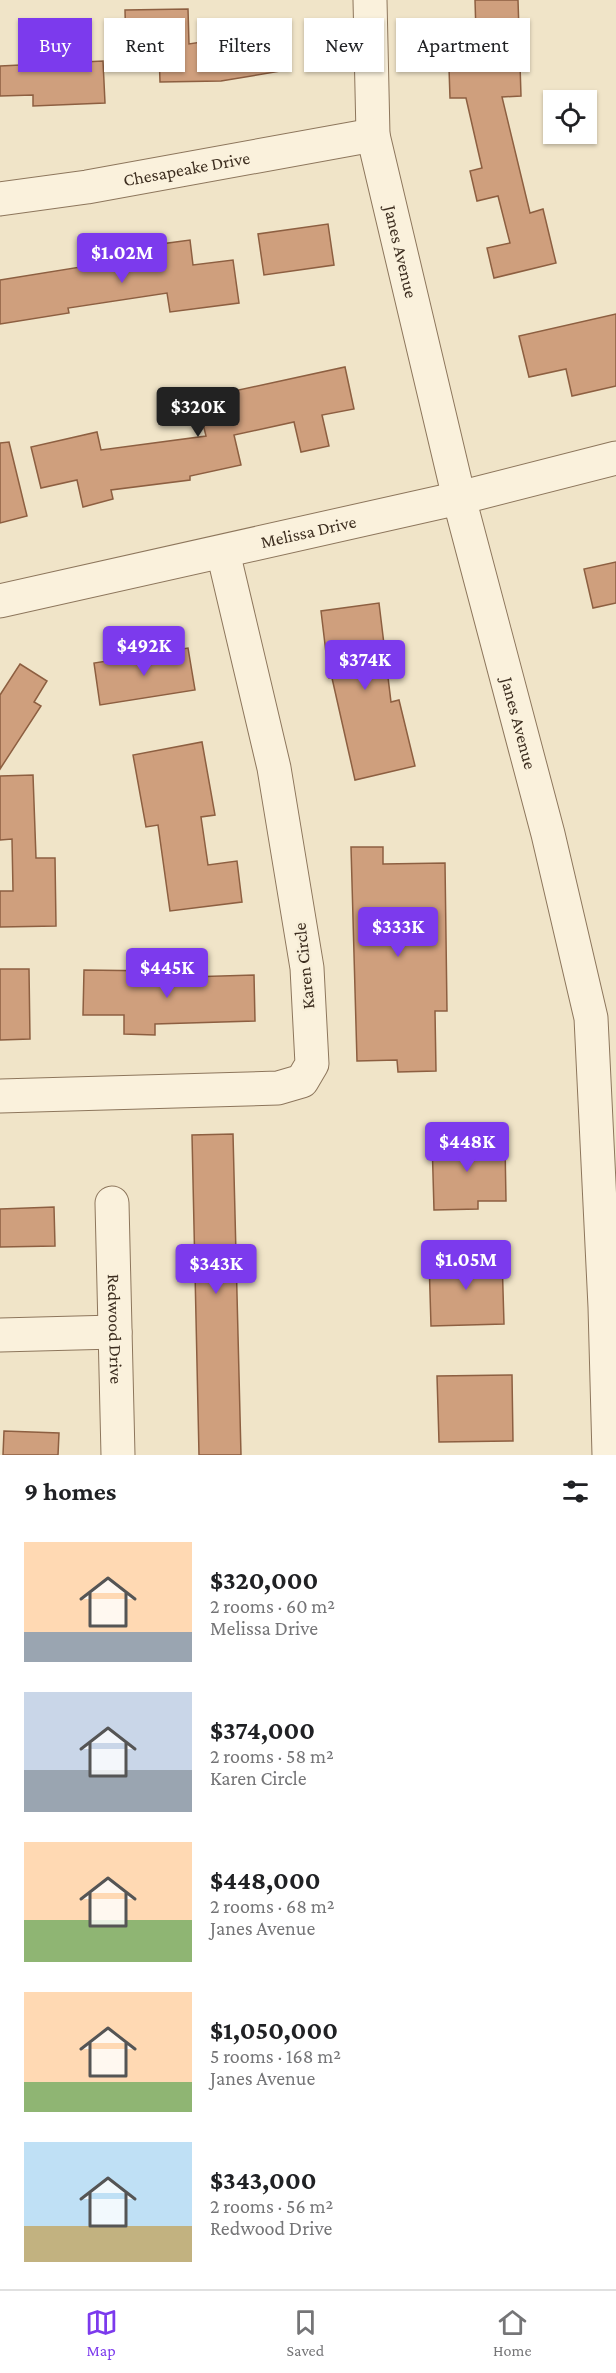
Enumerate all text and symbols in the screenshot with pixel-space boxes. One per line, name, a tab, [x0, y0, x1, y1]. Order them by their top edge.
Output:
chip: Buy	[18, 18, 92, 72]
chip: Rent	[104, 18, 185, 72]
chip: Filters	[197, 18, 292, 72]
chip: New	[304, 18, 384, 72]
chip: Apartment	[396, 18, 530, 72]
map controls	[543, 90, 597, 144]
button: locate	[543, 90, 597, 144]
street label: Chesapeake Drive	[122, 148, 252, 190]
street label: Janes Avenue	[380, 201, 421, 300]
pin: $1.02M	[73, 233, 171, 284]
text: $1.02M	[91, 241, 153, 263]
pin: $320K	[156, 387, 240, 438]
text: $320K	[171, 395, 225, 417]
street label: Melissa Drive	[259, 511, 358, 552]
pin: $492K	[102, 626, 186, 677]
text: $492K	[117, 634, 171, 656]
pin: $374K	[323, 640, 407, 691]
text: $374K	[339, 648, 391, 670]
street label: Janes Avenue	[496, 673, 540, 772]
pin: $333K	[356, 907, 440, 958]
text: $333K	[372, 915, 424, 937]
street label: Karen Circle	[290, 922, 318, 1010]
pin: $445K	[125, 948, 209, 999]
text: $445K	[140, 956, 194, 978]
pin: $448K	[425, 1122, 509, 1173]
text: $448K	[439, 1130, 495, 1152]
pin: $1.05M	[417, 1240, 515, 1291]
pin: $343K	[174, 1244, 258, 1295]
text: $1.05M	[435, 1248, 497, 1270]
text: $343K	[190, 1252, 242, 1274]
street label: Redwood Drive	[104, 1274, 126, 1384]
icon: filters	[559, 1475, 592, 1508]
text: 9 homes	[24, 1477, 116, 1506]
icon: home	[72, 1566, 144, 1638]
text: $320,000	[210, 1566, 318, 1595]
text: 2 rooms · 60 m²	[210, 1595, 335, 1617]
text: Melissa Drive	[210, 1617, 318, 1639]
icon: home	[72, 1716, 144, 1788]
text: $374,000	[210, 1716, 315, 1745]
text: 2 rooms · 58 m²	[210, 1745, 334, 1767]
text: Karen Circle	[210, 1767, 306, 1789]
icon: home	[72, 1866, 144, 1938]
text: $448,000	[210, 1866, 321, 1895]
text: 2 rooms · 68 m²	[210, 1895, 335, 1917]
text: Janes Avenue	[210, 1917, 315, 1939]
icon: home	[72, 2016, 144, 2088]
text: $1,050,000	[210, 2016, 338, 2045]
text: 5 rooms · 168 m²	[210, 2045, 341, 2067]
text: Janes Avenue	[210, 2067, 315, 2089]
icon: home	[72, 2166, 144, 2238]
text: $343,000	[210, 2166, 316, 2195]
text: 2 rooms · 56 m²	[210, 2195, 333, 2217]
text: Redwood Drive	[210, 2217, 332, 2239]
tab: Map	[85, 2306, 118, 2359]
tab: Saved	[287, 2306, 324, 2359]
tab: Home	[493, 2306, 531, 2359]

